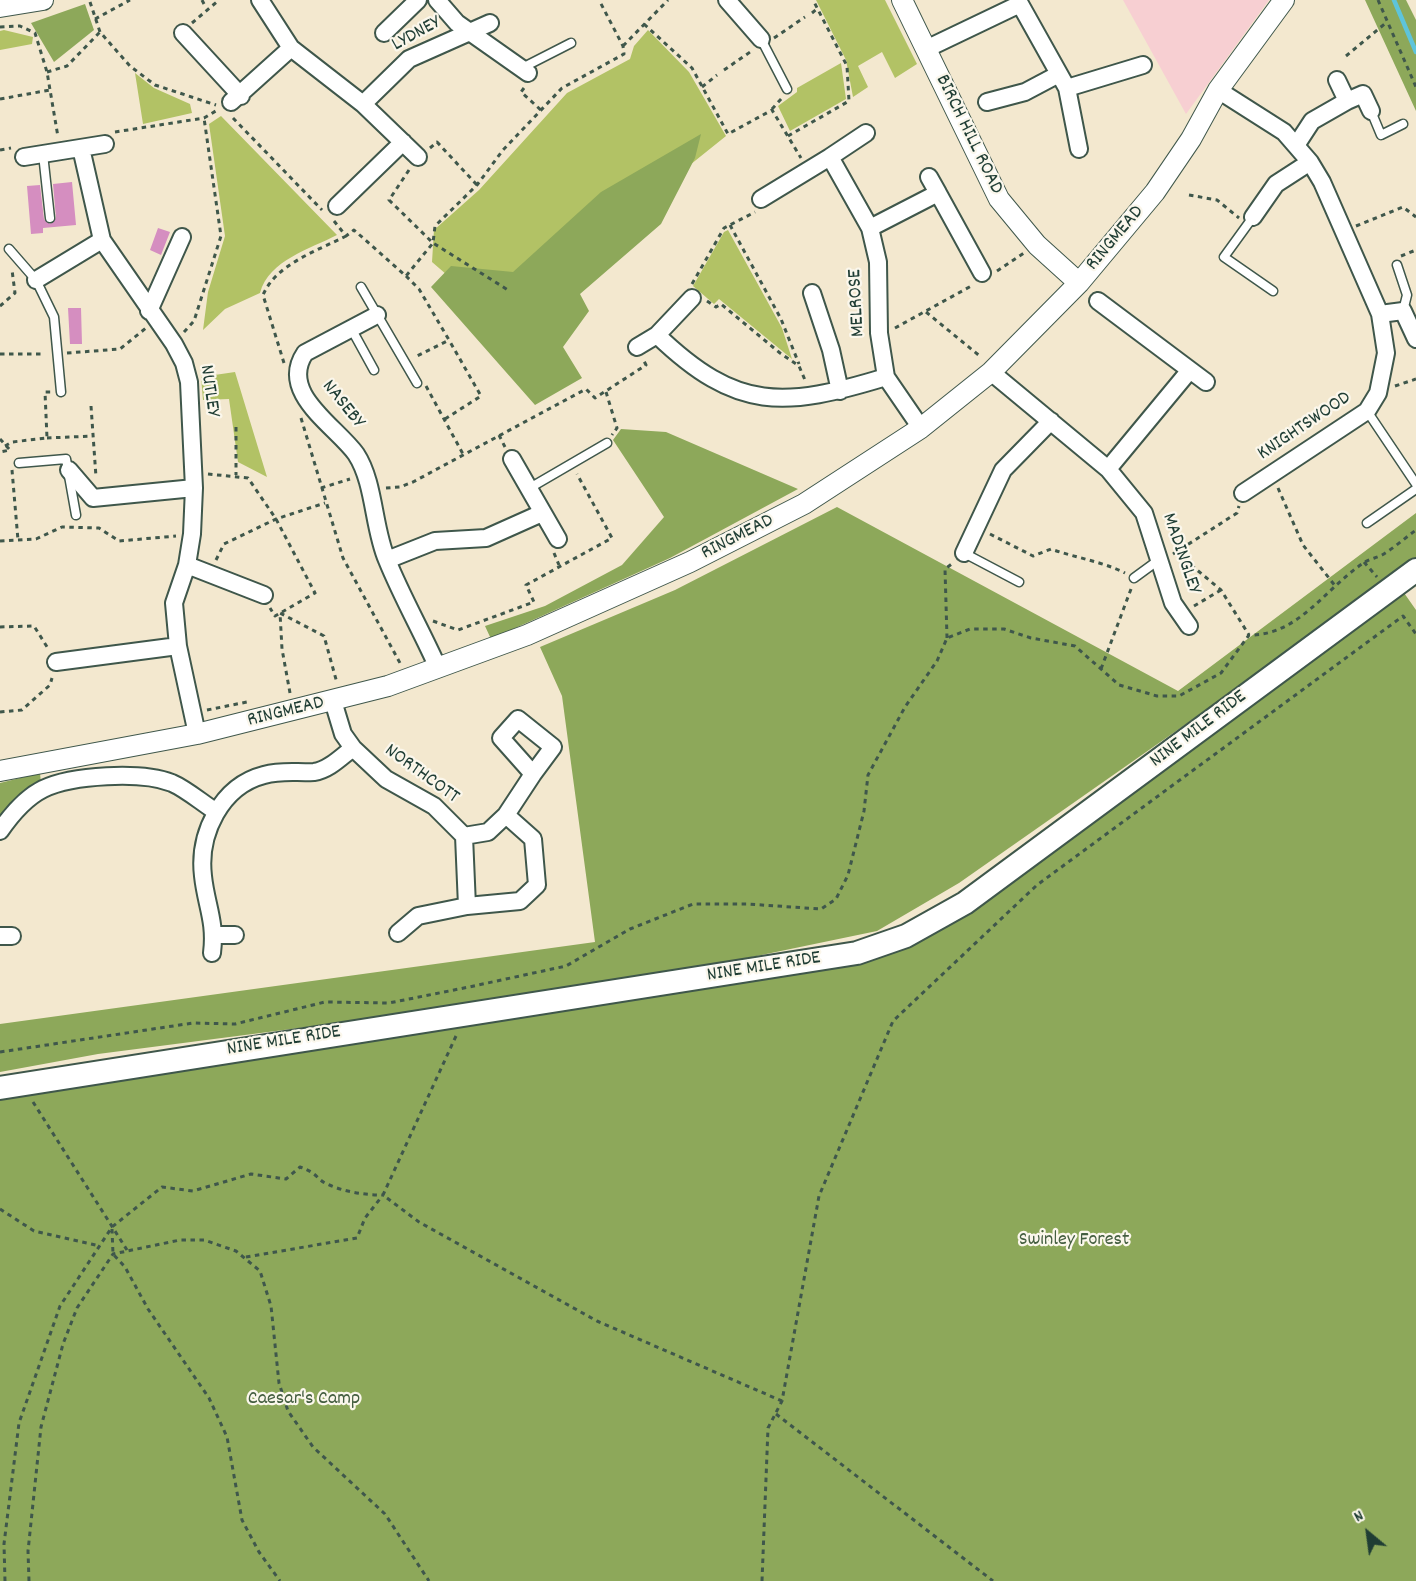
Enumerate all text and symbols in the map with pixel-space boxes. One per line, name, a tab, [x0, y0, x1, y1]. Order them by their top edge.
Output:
street label: LYDNEY	[388, 12, 446, 58]
street label: BIRCH HILL ROAD	[929, 71, 1007, 199]
street label: RINGMEAD	[1082, 201, 1150, 277]
street label: MELROSE	[844, 268, 872, 338]
street label: NUTLEY	[192, 364, 224, 418]
street label: NASEBY	[315, 376, 369, 434]
street label: KNIGHTSWOOD	[1254, 387, 1356, 467]
street label: RINGMEAD	[698, 510, 778, 566]
street label: MADINGLEY	[1155, 511, 1205, 597]
street label: NINE MILE RIDE	[1146, 686, 1252, 774]
street label: RINGMEAD	[245, 692, 327, 734]
street label: NORTHCOTT	[379, 740, 463, 810]
street label: NINE MILE RIDE	[705, 947, 823, 989]
street label: NINE MILE RIDE	[225, 1021, 343, 1063]
park label: Swinley Forest	[1019, 1229, 1129, 1253]
park label: Caesar's Camp	[248, 1388, 360, 1412]
north arrow	[1338, 1503, 1398, 1563]
text: N	[1350, 1505, 1368, 1529]

